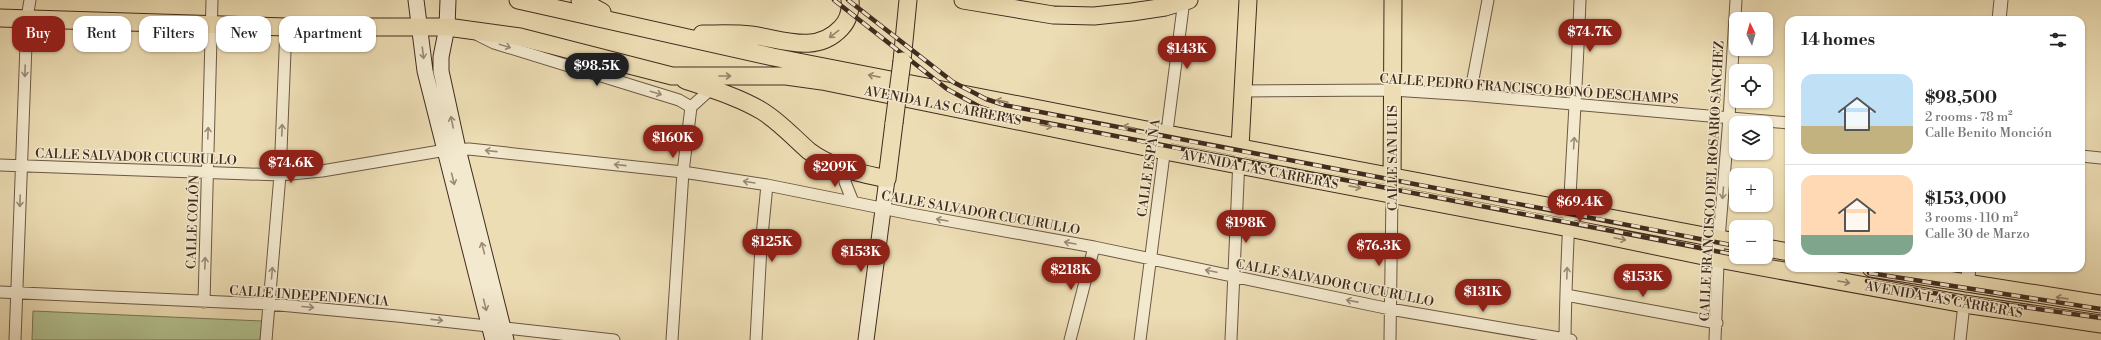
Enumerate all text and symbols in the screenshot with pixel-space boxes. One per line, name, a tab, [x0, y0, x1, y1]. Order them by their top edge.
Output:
north arrow	[1729, 12, 1773, 56]
map controls	[1729, 12, 1773, 264]
chip: Buy	[12, 16, 65, 52]
chip: Rent	[73, 16, 131, 52]
chip: Filters	[139, 16, 208, 52]
chip: New	[216, 16, 271, 52]
chip: Apartment	[279, 16, 376, 52]
pin: $74.7K	[1557, 19, 1623, 53]
text: $74.7K	[1567, 24, 1613, 40]
one-way arrow	[829, 29, 840, 38]
text: 14 homes	[1801, 29, 1875, 51]
icon: filters	[2047, 29, 2069, 51]
pin: $143K	[1159, 36, 1215, 70]
street label: CALLE FRANCISCO DEL ROSARIO SÁNCHEZ	[1696, 40, 1727, 322]
text: $143K	[1167, 41, 1207, 57]
one-way arrow	[498, 43, 511, 50]
one-way arrow	[419, 46, 427, 59]
pin: $98.5K	[564, 53, 630, 87]
text: $98.5K	[574, 58, 620, 74]
one-way arrow	[21, 64, 29, 77]
button: locate	[1729, 64, 1773, 108]
street label: CALLE PEDRO FRANCISCO BONÓ DESCHAMPS	[1379, 70, 1679, 107]
one-way arrow	[718, 72, 731, 80]
one-way arrow	[868, 72, 881, 80]
street label: AVENIDA LAS CARRERAS	[862, 83, 1023, 129]
text: $98,500	[1925, 87, 1997, 109]
one-way arrow	[649, 90, 662, 97]
icon: home	[1833, 90, 1881, 138]
one-way arrow	[996, 96, 1009, 104]
street label: CALLE SAN LUIS	[1385, 105, 1401, 211]
text: 2 rooms · 78 m²	[1925, 109, 2013, 125]
one-way arrow	[447, 116, 455, 129]
button: layers	[1729, 116, 1773, 160]
street label: CALLE ESPAÑA	[1133, 117, 1164, 218]
one-way arrow	[1123, 122, 1136, 130]
one-way arrow	[1039, 123, 1052, 131]
one-way arrow	[278, 124, 286, 137]
pin: $160K	[645, 125, 701, 159]
text: Calle Benito Monción	[1925, 125, 2052, 141]
one-way arrow	[205, 127, 212, 140]
text: $160K	[652, 130, 694, 146]
one-way arrow	[1570, 137, 1577, 150]
street label: CALLE SALVADOR CUCURULLO	[35, 145, 237, 169]
one-way arrow	[485, 147, 498, 155]
street label: AVENIDA LAS CARRERAS	[1179, 147, 1340, 193]
pin: $74.6K	[258, 150, 324, 184]
pin: $209K	[807, 154, 863, 188]
text: $74.6K	[268, 155, 314, 171]
text: $209K	[813, 159, 857, 175]
one-way arrow	[614, 161, 627, 169]
button: +	[1729, 168, 1773, 212]
one-way arrow	[450, 172, 457, 185]
street label: CALLE COLÓN	[182, 174, 203, 269]
one-way arrow	[743, 178, 756, 186]
one-way arrow	[1348, 183, 1361, 191]
one-way arrow	[1719, 186, 1726, 199]
street label: CALLE SALVADOR CUCURULLO	[880, 188, 1081, 238]
text: $153,000	[1925, 188, 2006, 210]
pin: $69.4K	[1547, 189, 1613, 223]
icon: home	[1833, 191, 1881, 239]
one-way arrow	[16, 194, 24, 207]
text: $69.4K	[1557, 194, 1603, 210]
pin: $198K	[1218, 210, 1274, 244]
text: 3 rooms · 110 m²	[1925, 210, 2018, 226]
text: $198K	[1226, 215, 1266, 231]
one-way arrow	[936, 216, 949, 224]
button: −	[1729, 220, 1773, 264]
text: Calle 30 de Marzo	[1925, 226, 2030, 242]
pin: $125K	[744, 229, 800, 263]
pin: $76.3K	[1346, 233, 1412, 267]
text: $125K	[752, 234, 792, 250]
one-way arrow	[1614, 235, 1627, 243]
one-way arrow	[1064, 238, 1077, 246]
text: $76.3K	[1357, 238, 1401, 254]
pin: $153K	[833, 239, 889, 273]
one-way arrow	[479, 242, 486, 255]
text: $153K	[841, 244, 881, 260]
street label: CALLE SALVADOR CUCURULLO	[1234, 256, 1435, 310]
one-way arrow	[201, 257, 208, 270]
pin: $218K	[1043, 257, 1099, 291]
text: $218K	[1051, 262, 1091, 278]
pin: $153K	[1615, 264, 1671, 298]
one-way arrow	[268, 267, 275, 280]
one-way arrow	[1205, 267, 1218, 275]
one-way arrow	[1563, 267, 1570, 280]
text: $153K	[1623, 269, 1663, 285]
one-way arrow	[1837, 278, 1850, 286]
street label: AVENIDA LAS CARRERAS	[1863, 278, 2024, 322]
pin: $131K	[1455, 279, 1511, 313]
street label: CALLE INDEPENDENCIA	[229, 282, 390, 310]
text: $131K	[1464, 284, 1502, 300]
one-way arrow	[2056, 294, 2069, 302]
one-way arrow	[1346, 297, 1359, 305]
one-way arrow	[481, 298, 489, 311]
one-way arrow	[301, 304, 314, 311]
one-way arrow	[430, 316, 443, 324]

